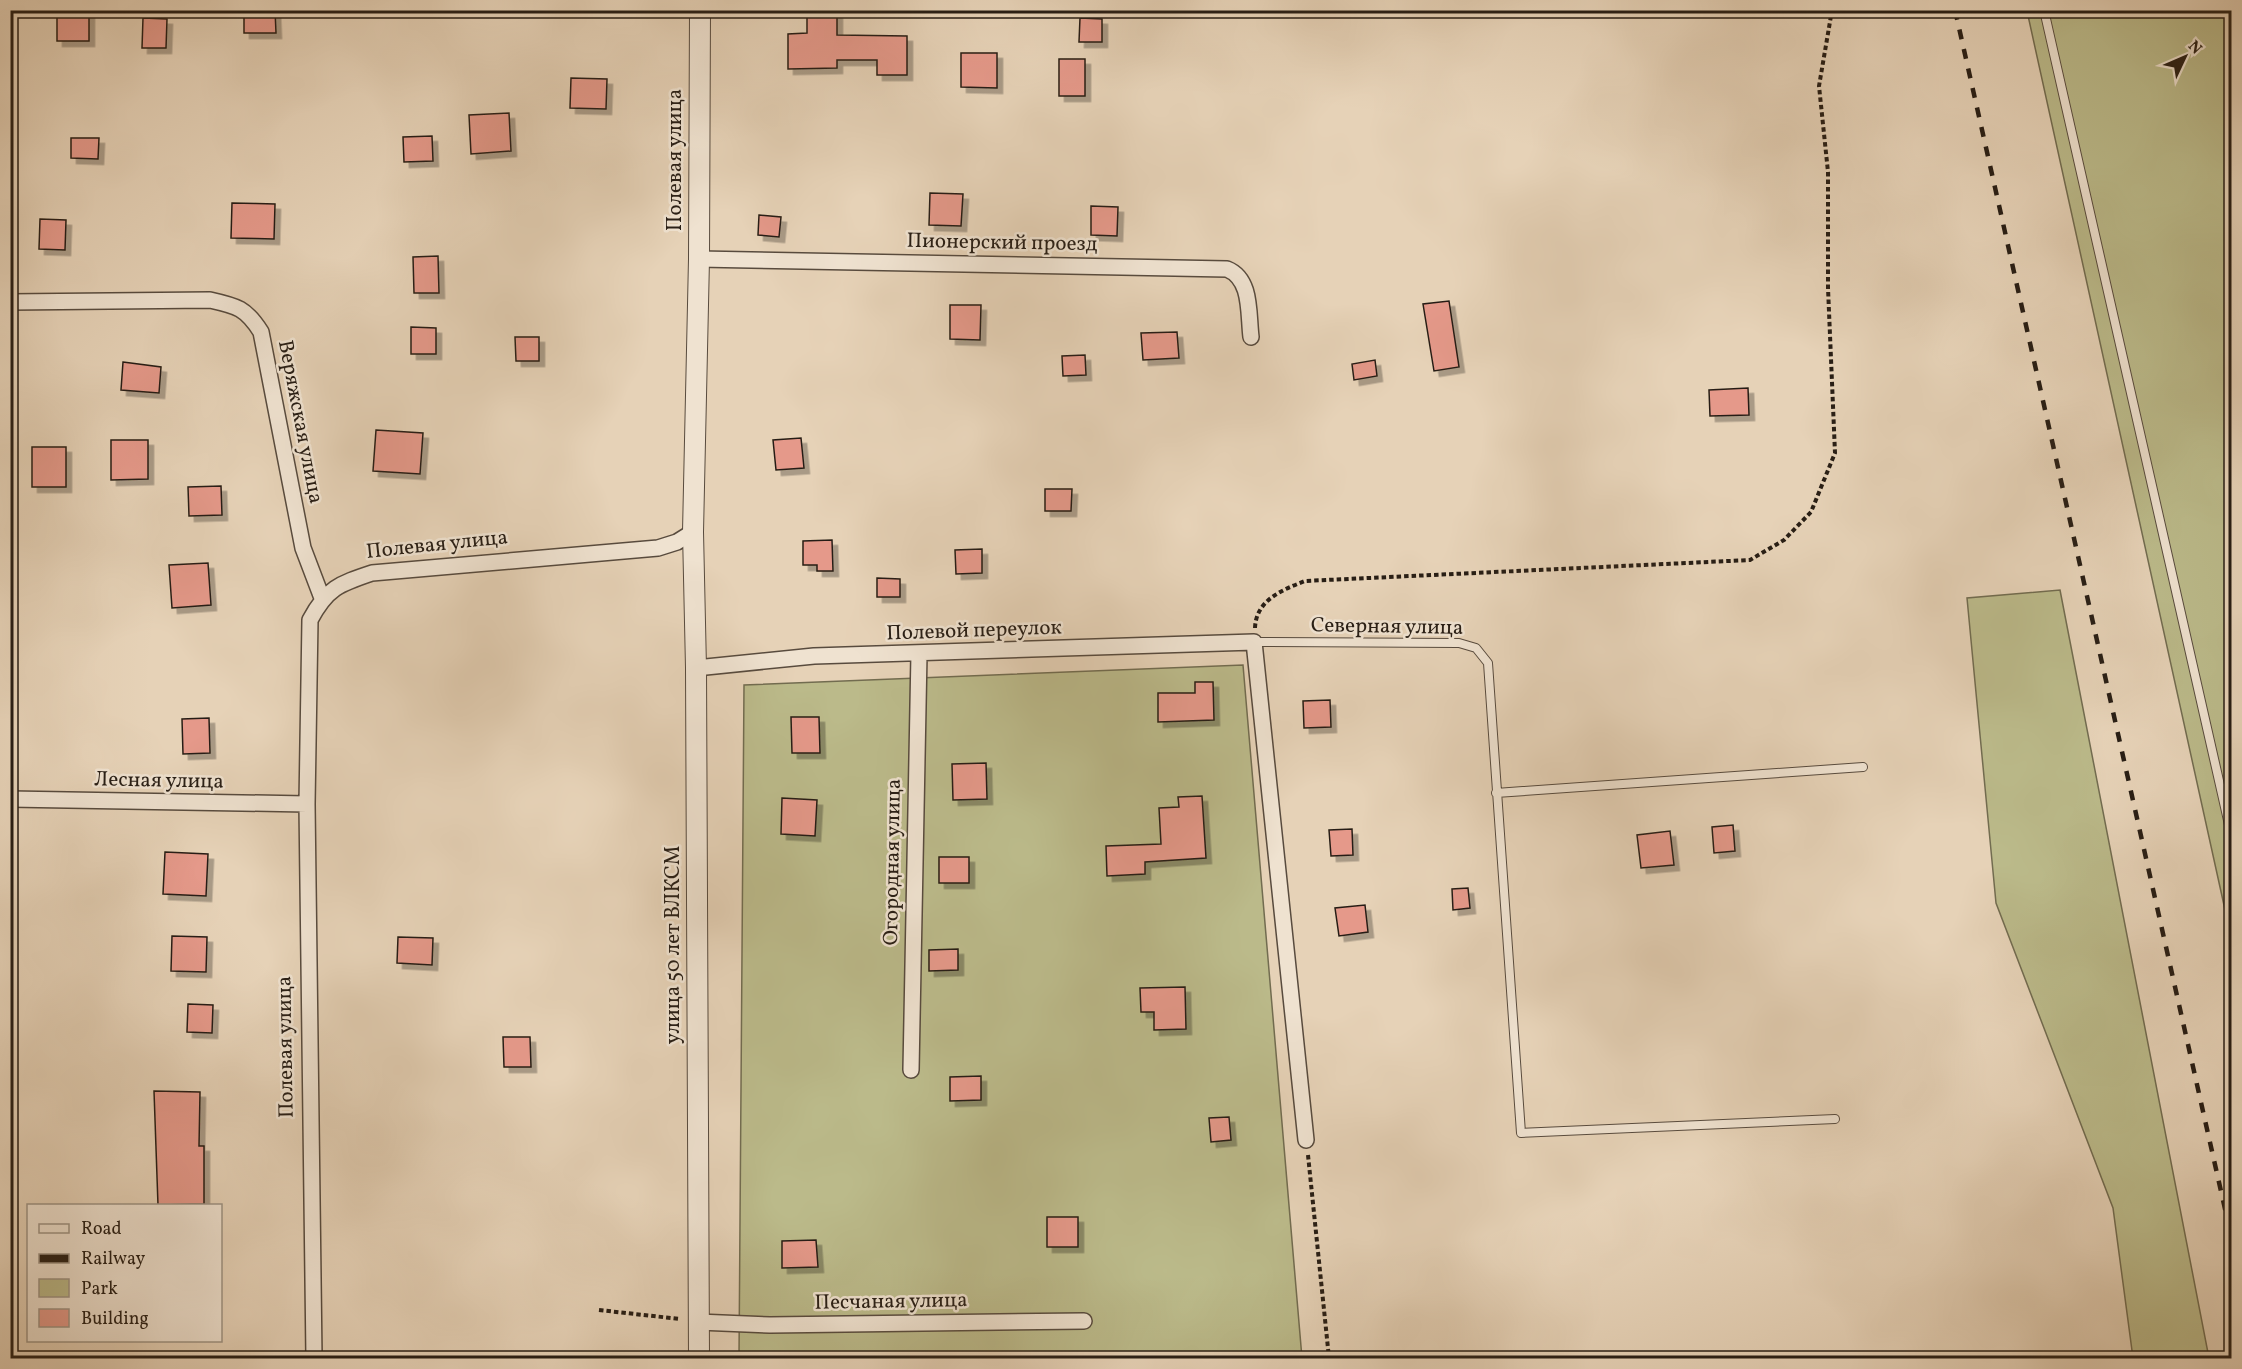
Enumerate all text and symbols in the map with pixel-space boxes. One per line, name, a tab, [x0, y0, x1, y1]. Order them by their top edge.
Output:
north arrow	[2155, 27, 2215, 87]
text: N	[2182, 36, 2207, 60]
street label: Полевая улица	[661, 89, 690, 231]
street label: Пионерский проезд	[906, 227, 1098, 259]
street label: Веряжская улица	[270, 338, 330, 506]
street label: Полевая улица	[365, 523, 509, 567]
street label: Северная улица	[1310, 611, 1464, 643]
street label: Полевой переулок	[886, 613, 1062, 649]
street label: Лесная улица	[94, 765, 224, 797]
street label: Огородная улица	[877, 778, 909, 946]
street label: улица 50 лет ВЛКСМ	[659, 846, 688, 1044]
street label: Полевая улица	[270, 976, 302, 1118]
legend	[27, 1204, 222, 1342]
text: Road	[81, 1217, 122, 1242]
text: Railway	[81, 1247, 145, 1272]
text: Park	[81, 1277, 118, 1302]
street label: Песчаная улица	[814, 1286, 968, 1318]
text: Building	[81, 1307, 149, 1332]

